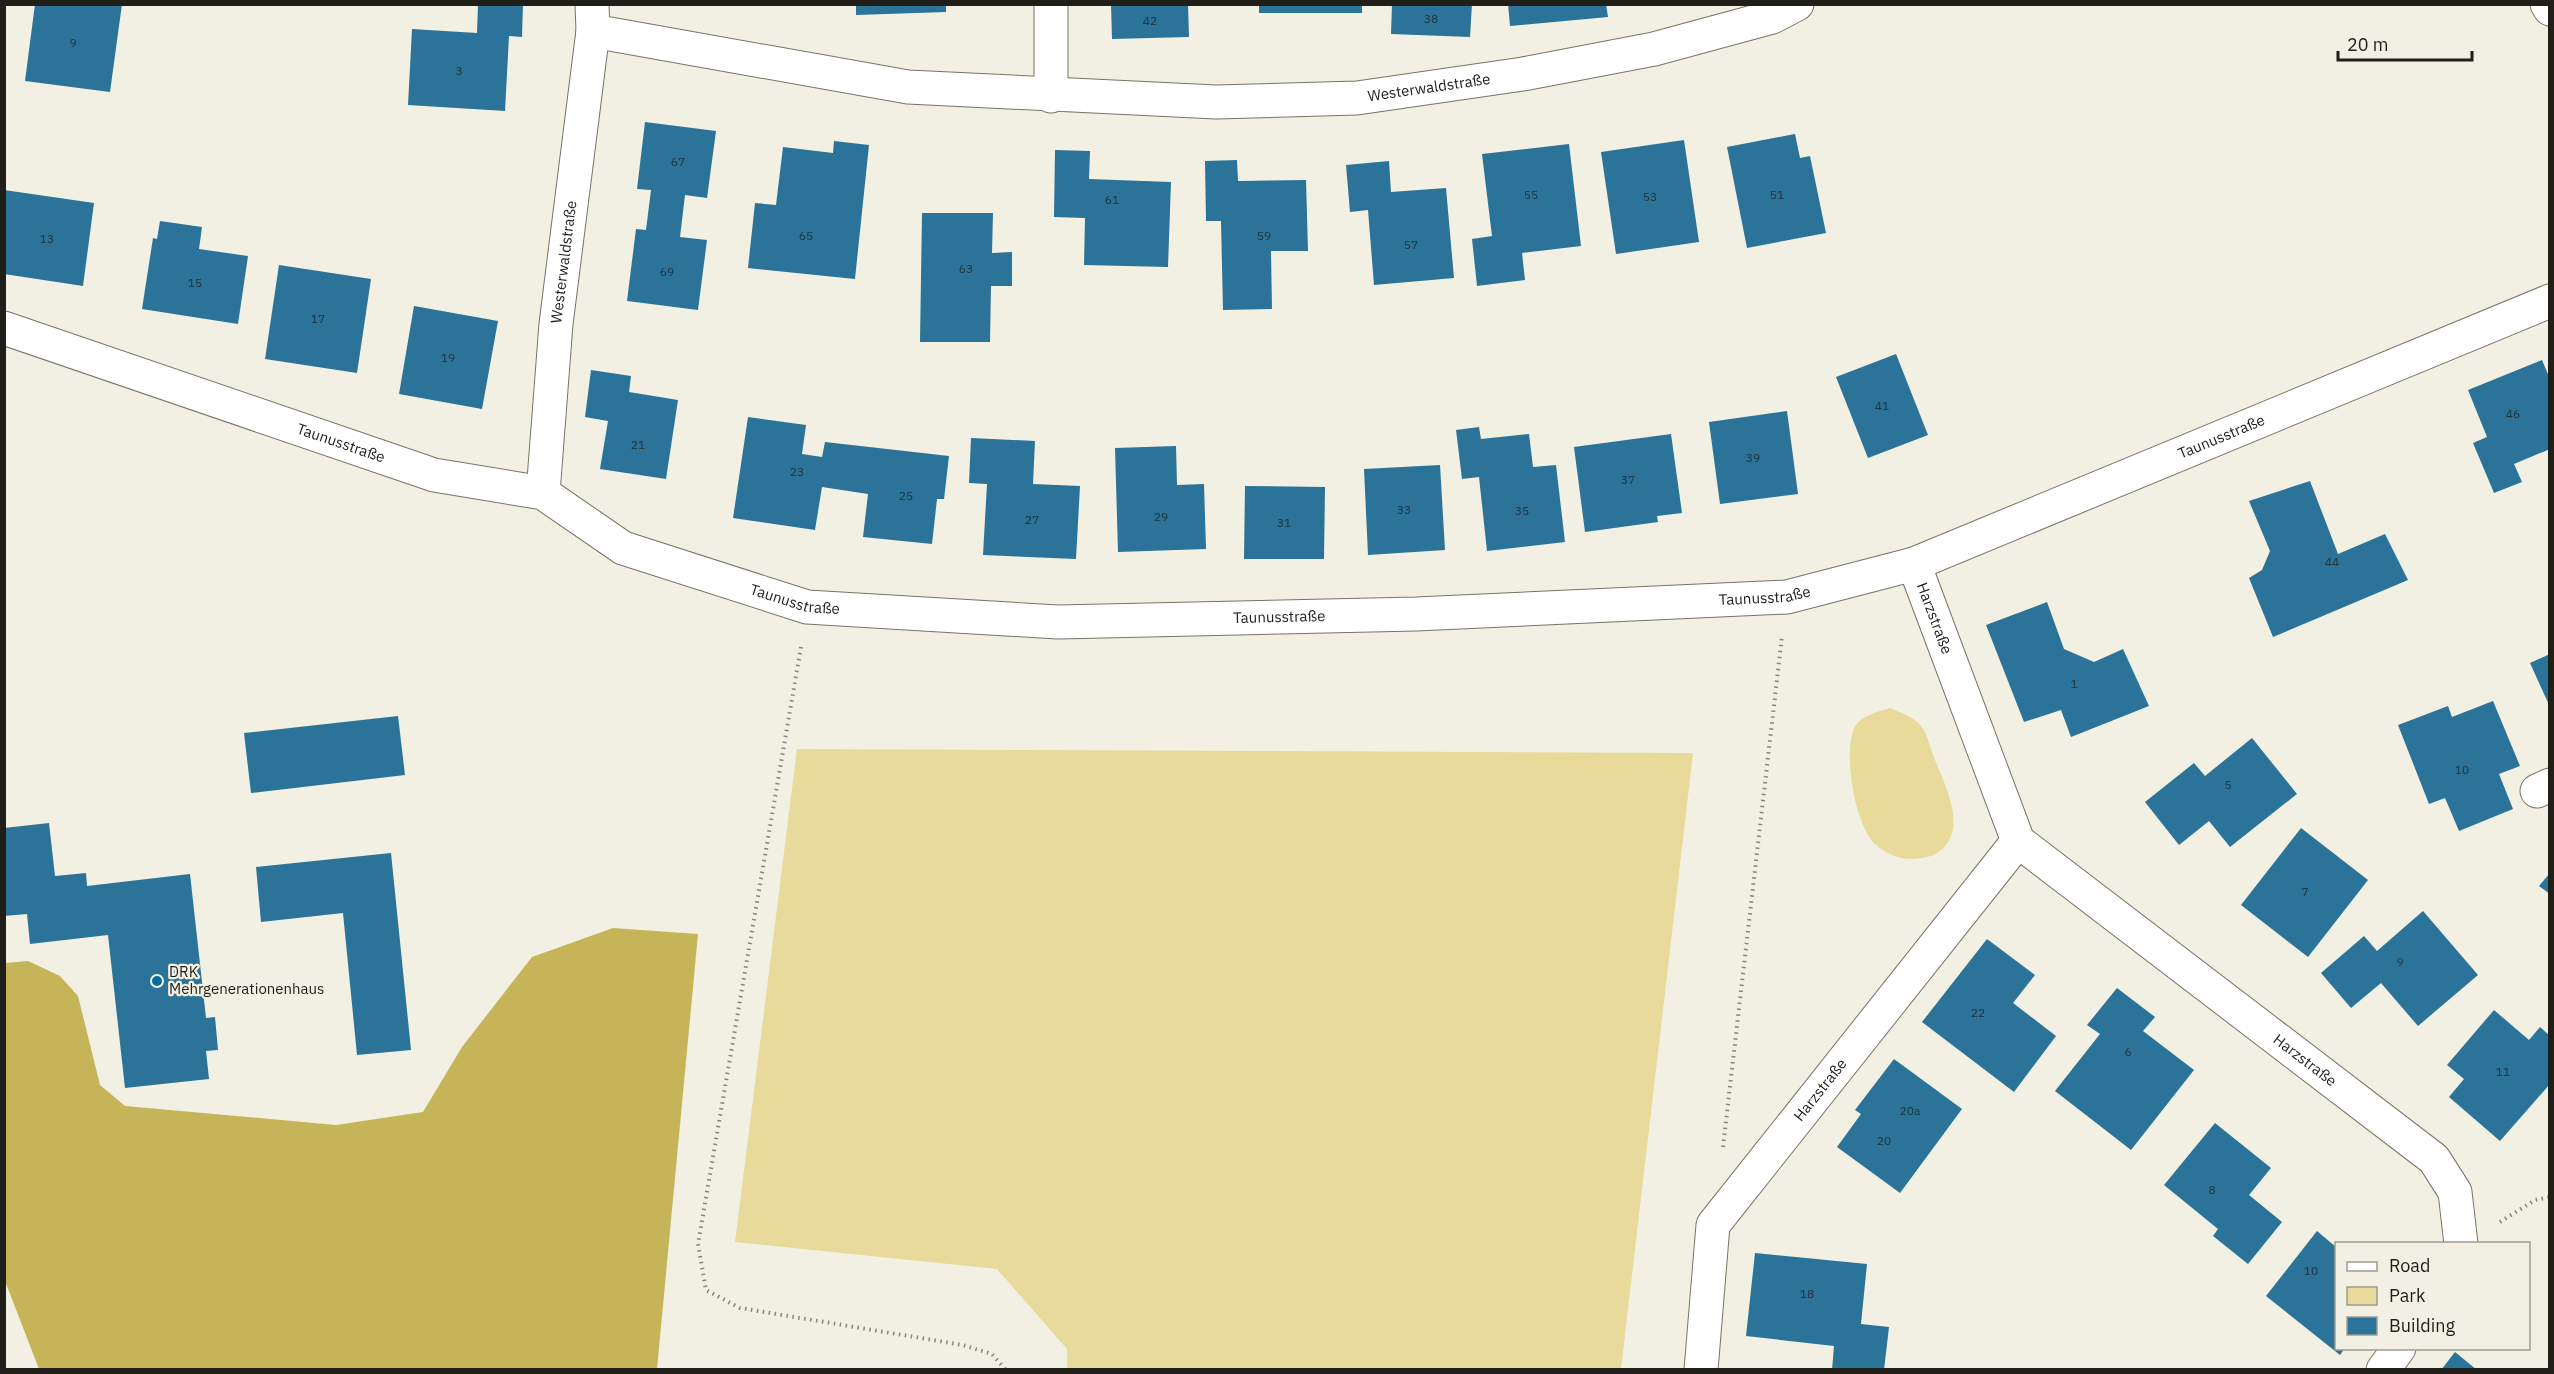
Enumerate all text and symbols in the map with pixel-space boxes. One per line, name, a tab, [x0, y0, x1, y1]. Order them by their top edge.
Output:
house number: 38	[1424, 11, 1438, 26]
house number: 42	[1143, 13, 1157, 28]
scale bar	[2338, 24, 2472, 62]
text: 20 m	[2347, 33, 2389, 56]
house number: 9	[69, 35, 77, 50]
house number: 3	[455, 63, 463, 78]
street label: Westerwaldstraße	[1366, 69, 1491, 105]
house number: 67	[671, 154, 685, 169]
house number: 55	[1524, 187, 1538, 202]
house number: 51	[1770, 187, 1784, 202]
house number: 53	[1643, 189, 1657, 204]
house number: 61	[1105, 192, 1119, 207]
street label: Westerwaldstraße	[546, 199, 581, 324]
house number: 65	[799, 228, 813, 243]
house number: 59	[1257, 228, 1271, 243]
house number: 13	[40, 231, 54, 246]
house number: 57	[1404, 237, 1418, 252]
house number: 63	[959, 261, 973, 276]
house number: 69	[660, 264, 674, 279]
house number: 15	[188, 275, 202, 290]
house number: 17	[311, 311, 325, 326]
house number: 19	[441, 350, 455, 365]
house number: 41	[1875, 398, 1889, 413]
house number: 46	[2506, 406, 2520, 421]
street label: Taunusstraße	[2175, 410, 2267, 463]
street label: Taunusstraße	[294, 419, 388, 467]
house number: 21	[631, 437, 645, 452]
house number: 39	[1746, 450, 1760, 465]
house number: 23	[790, 464, 804, 479]
house number: 37	[1621, 472, 1635, 487]
house number: 25	[899, 488, 913, 503]
house number: 33	[1397, 502, 1411, 517]
house number: 35	[1515, 503, 1529, 518]
house number: 29	[1154, 509, 1168, 524]
house number: 27	[1025, 512, 1039, 527]
house number: 31	[1277, 515, 1291, 530]
house number: 44	[2325, 554, 2339, 569]
street label: Taunusstraße	[748, 579, 840, 618]
street label: Harzstraße	[1913, 580, 1957, 657]
street label: Taunusstraße	[1718, 581, 1812, 609]
street label: Taunusstraße	[1233, 606, 1326, 627]
house number: 1	[2070, 676, 2078, 691]
house number: 10	[2455, 762, 2469, 777]
house number: 5	[2224, 777, 2232, 792]
house number: 7	[2301, 884, 2309, 899]
house number: 9	[2396, 954, 2404, 969]
place label: DRK Mehrgenerationenhaus	[169, 962, 324, 998]
marker: DRK Mehrgenerationenhaus	[150, 974, 164, 988]
house number: 22	[1971, 1005, 1985, 1020]
street label: Harzstraße	[2270, 1030, 2341, 1090]
house number: 6	[2124, 1044, 2132, 1059]
street label: Harzstraße	[1789, 1054, 1851, 1125]
house number: 11	[2496, 1064, 2510, 1079]
house number: 20a	[1900, 1103, 1921, 1118]
house number: 20	[1877, 1133, 1891, 1148]
house number: 8	[2208, 1182, 2216, 1197]
legend	[2335, 1242, 2530, 1350]
text: Road	[2389, 1254, 2430, 1277]
house number: 10	[2304, 1263, 2318, 1278]
text: Park	[2389, 1284, 2426, 1307]
house number: 18	[1800, 1286, 1814, 1301]
text: Building	[2389, 1314, 2456, 1337]

